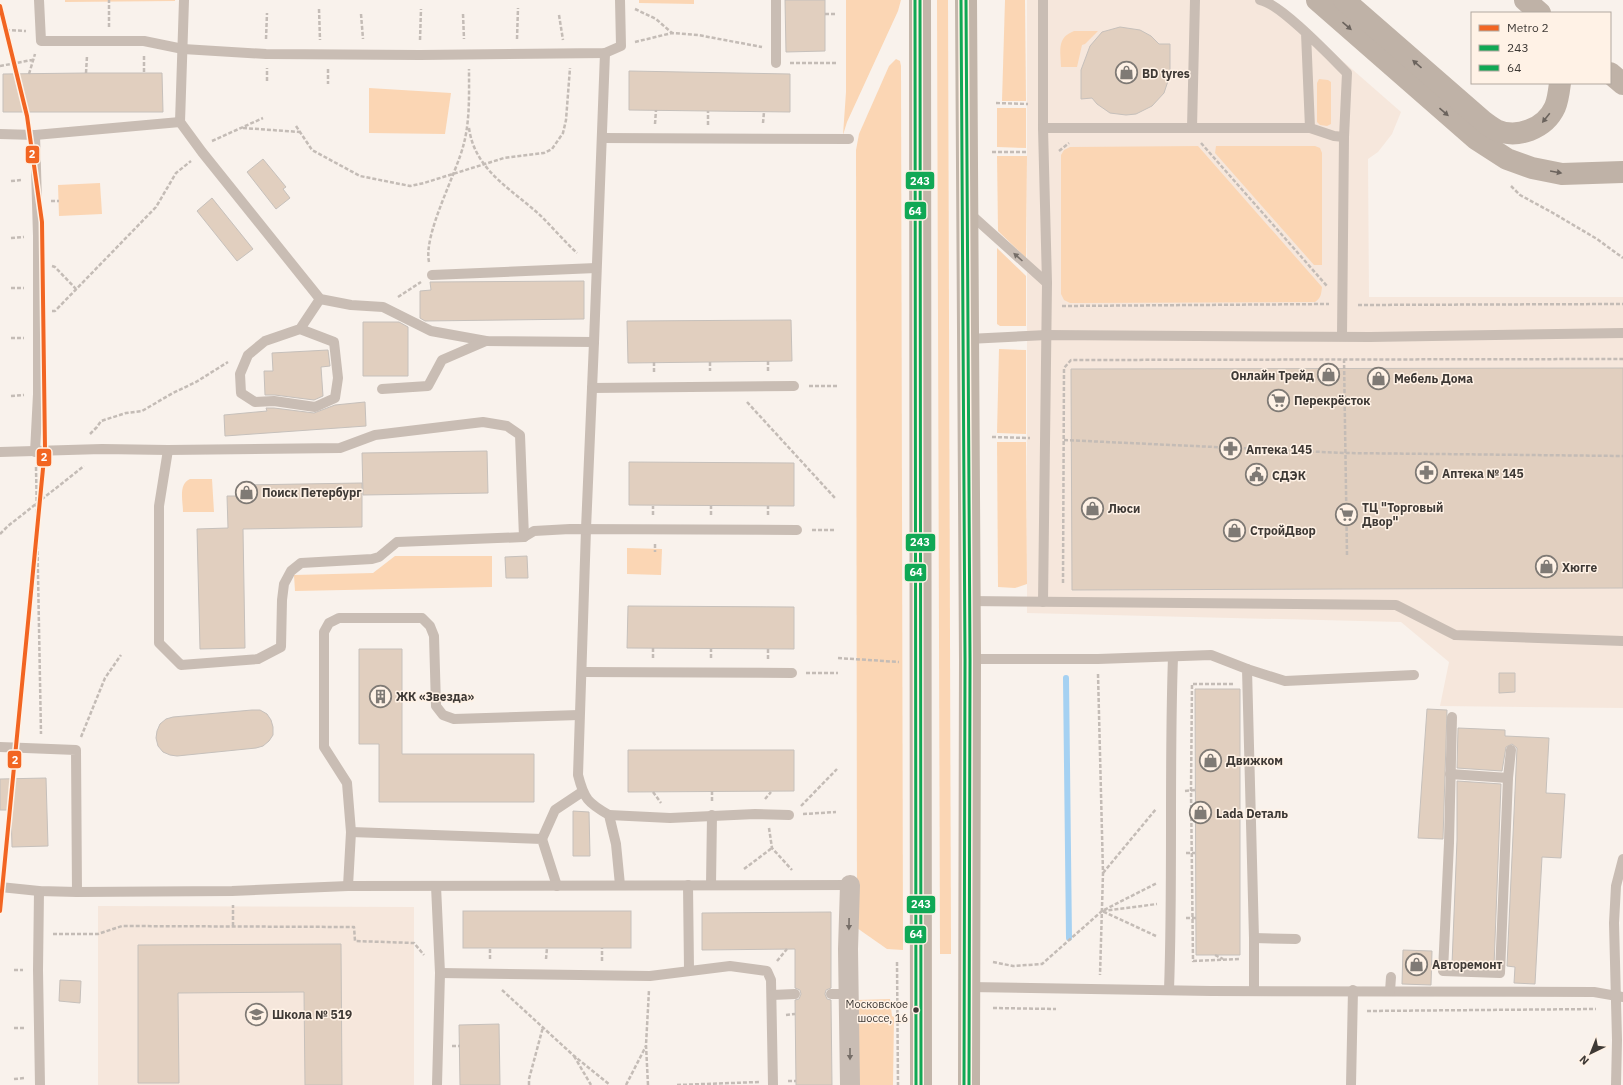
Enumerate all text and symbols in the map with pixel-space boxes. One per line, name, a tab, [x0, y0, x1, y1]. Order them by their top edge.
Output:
legend	[1471, 12, 1611, 84]
text: Metro 2	[1507, 20, 1549, 35]
one-way arrow	[1341, 21, 1352, 30]
text: 243	[1507, 40, 1529, 55]
shop icon: BD tyres	[1113, 60, 1139, 86]
one-way arrow	[1413, 60, 1422, 69]
text: 64	[1507, 60, 1521, 75]
place label: BD tyres	[1142, 66, 1190, 81]
one-way arrow	[1439, 107, 1450, 116]
one-way arrow	[1542, 113, 1551, 124]
line badge: 2	[25, 145, 40, 164]
text: 2	[29, 147, 36, 161]
one-way arrow	[1550, 170, 1562, 176]
line badge: 243	[905, 171, 935, 190]
text: 243	[910, 174, 930, 188]
line badge: 64	[904, 201, 927, 220]
text: 64	[908, 204, 922, 218]
one-way arrow	[1013, 252, 1023, 262]
shop icon: Онлайн Трейд	[1316, 362, 1342, 388]
shop icon: Мебель Дома	[1365, 365, 1391, 391]
place label: Онлайн Трейд	[1231, 368, 1314, 383]
place label: Мебель Дома	[1394, 371, 1473, 386]
supermarket icon: Перекрёсток	[1265, 387, 1291, 413]
place label: Перекрёсток	[1294, 393, 1370, 408]
pharmacy icon: Аптека 145	[1217, 436, 1243, 462]
place label: Аптека 145	[1246, 442, 1312, 457]
line badge: 2	[36, 448, 52, 467]
text: 2	[41, 450, 48, 464]
pharmacy icon: Аптека № 145	[1413, 460, 1439, 486]
public building icon: СДЭК	[1244, 462, 1270, 488]
place label: Аптека № 145	[1442, 466, 1524, 481]
place label: СДЭК	[1272, 468, 1306, 483]
shop icon: Поиск Петербург	[234, 479, 260, 505]
place label: Поиск Петербург	[262, 485, 362, 500]
shop icon: Люси	[1080, 495, 1106, 521]
place label: ТЦ "Торговый Двор"	[1362, 500, 1443, 529]
place label: Люси	[1108, 501, 1140, 516]
supermarket icon: ТЦ "Торговый Двор"	[1334, 501, 1360, 527]
shop icon: СтройДвор	[1221, 517, 1247, 543]
place label: СтройДвор	[1250, 523, 1316, 538]
line badge: 243	[905, 533, 936, 552]
text: 243	[910, 535, 930, 549]
shop icon: Хюгге	[1533, 554, 1559, 580]
place label: Хюгге	[1562, 560, 1598, 575]
line badge: 64	[904, 563, 927, 582]
text: 64	[909, 565, 923, 579]
building icon: ЖК «Звезда»	[368, 683, 394, 709]
place label: ЖК «Звезда»	[396, 689, 475, 704]
shop icon: Движком	[1198, 747, 1224, 773]
line badge: 2	[7, 750, 22, 769]
text: 2	[12, 753, 19, 767]
place label: Движком	[1226, 753, 1283, 768]
shop icon: Lada Dеталь	[1188, 800, 1214, 826]
place label: Lada Dеталь	[1216, 806, 1288, 821]
line badge: 243	[906, 895, 936, 914]
text: 243	[911, 897, 931, 911]
one-way arrow	[846, 918, 852, 931]
line badge: 64	[904, 925, 927, 944]
text: 64	[909, 927, 923, 941]
shop icon: Авторемонт	[1404, 951, 1430, 977]
place label: Авторемонт	[1432, 957, 1503, 972]
place label: Московское шоссе, 16	[846, 997, 908, 1025]
school or university icon: Школа № 519	[243, 1001, 269, 1027]
marker: Московское шоссе, 16	[911, 1005, 921, 1015]
place label: Школа № 519	[272, 1007, 352, 1022]
north arrow	[1571, 1033, 1611, 1073]
one-way arrow	[847, 1048, 853, 1061]
text: N	[1576, 1052, 1592, 1068]

